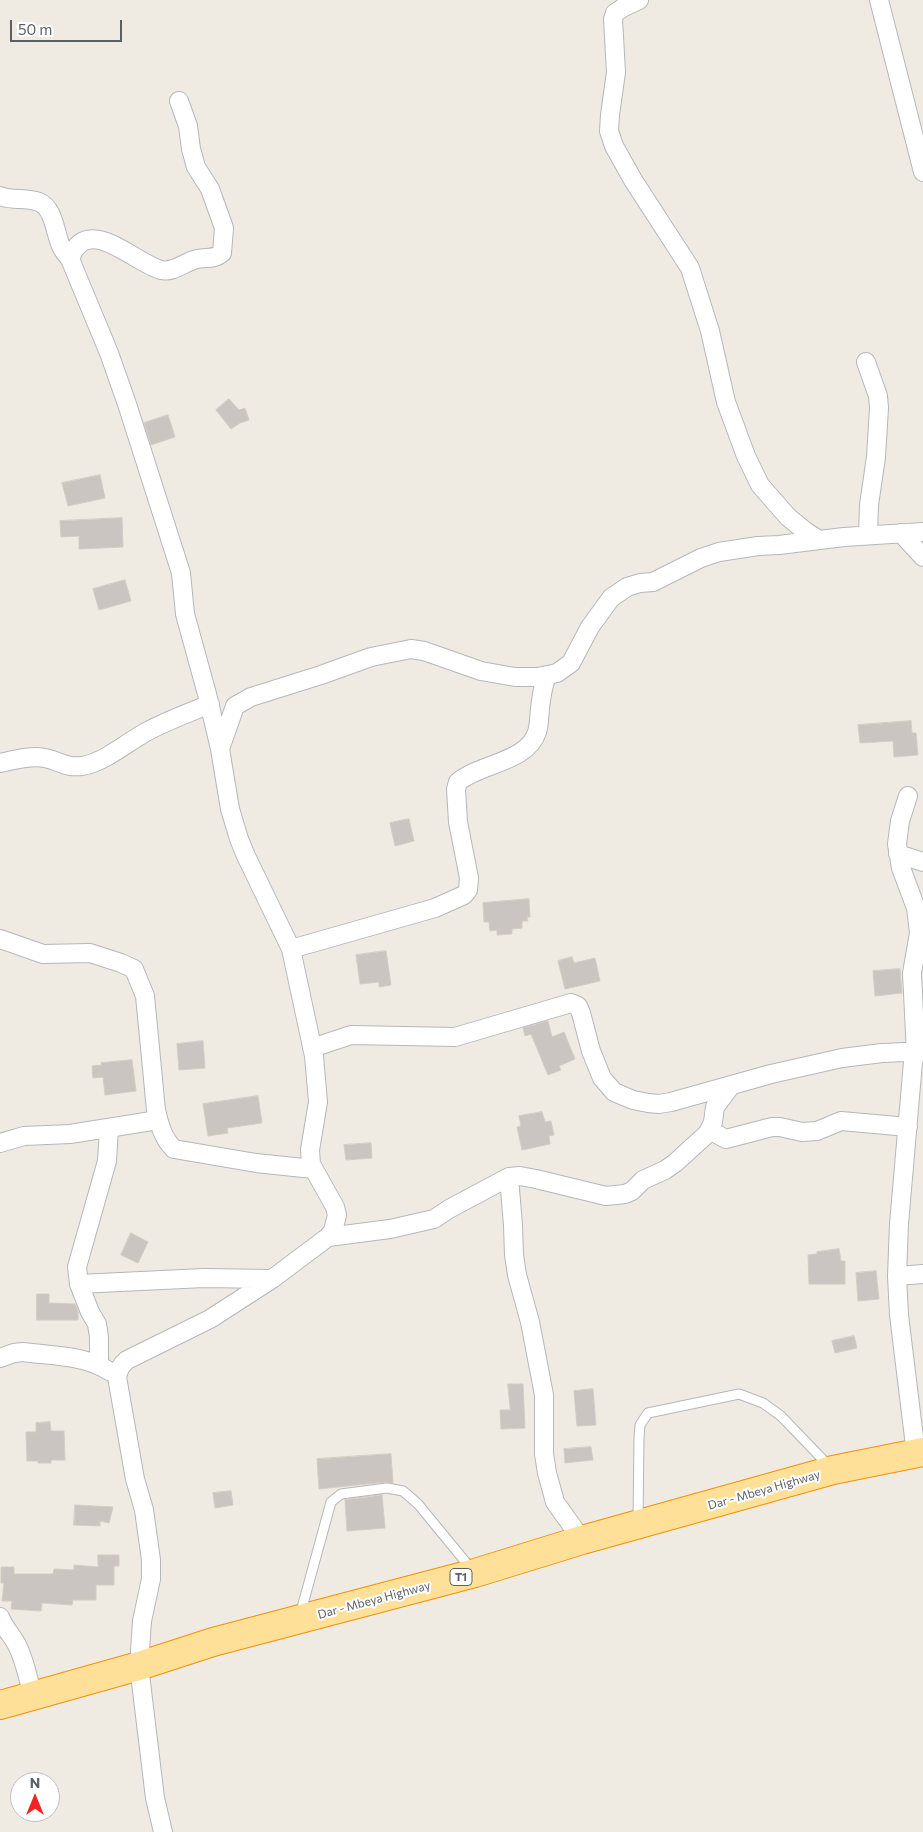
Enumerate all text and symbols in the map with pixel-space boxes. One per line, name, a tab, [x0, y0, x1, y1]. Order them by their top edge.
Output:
scale bar	[12, 10, 125, 42]
text: 50 m	[18, 20, 52, 38]
street label: Dar - Mbeya Highway	[706, 1467, 822, 1513]
road number: T1	[450, 1568, 472, 1585]
street label: Dar - Mbeya Highway	[316, 1578, 432, 1622]
north arrow	[10, 1772, 60, 1822]
text: N	[30, 1774, 40, 1791]

